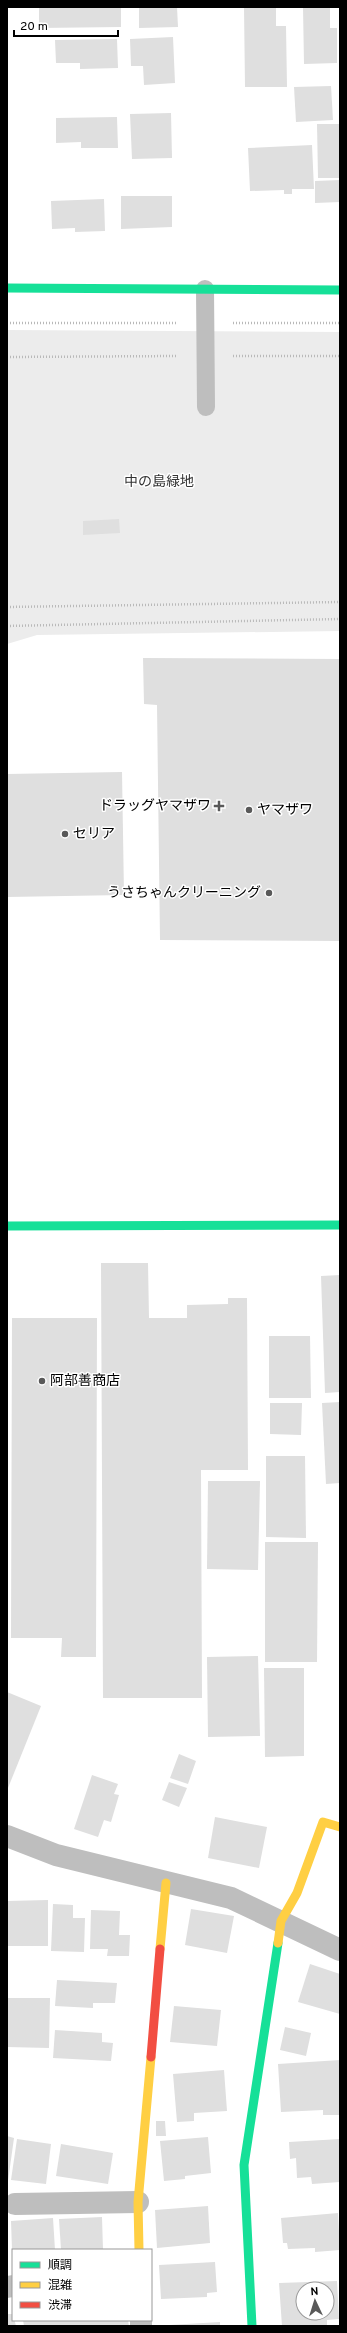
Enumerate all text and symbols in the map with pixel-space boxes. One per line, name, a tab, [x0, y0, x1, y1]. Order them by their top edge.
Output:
scale bar	[14, 12, 118, 38]
text: 20 m	[20, 19, 48, 35]
park label: 中の島緑地	[124, 474, 194, 491]
place label: ドラッグヤマザワ	[99, 798, 211, 815]
marker: ドラッグヤマザワ	[214, 801, 224, 811]
place label: ヤマザワ	[257, 802, 313, 819]
marker: ヤマザワ	[244, 805, 254, 815]
place label: セリア	[73, 826, 115, 843]
marker: セリア	[60, 829, 70, 839]
place label: うさちゃんクリーニング	[107, 885, 261, 902]
marker: うさちゃんクリーニング	[264, 888, 274, 898]
place label: 阿部善商店	[50, 1373, 120, 1390]
marker: 阿部善商店	[37, 1376, 47, 1386]
legend	[12, 2249, 152, 2321]
text: 順調	[48, 2258, 72, 2274]
text: 混雑	[48, 2278, 72, 2294]
north arrow	[295, 2281, 335, 2321]
text: N	[310, 2285, 319, 2299]
text: 渋滞	[48, 2298, 72, 2314]

